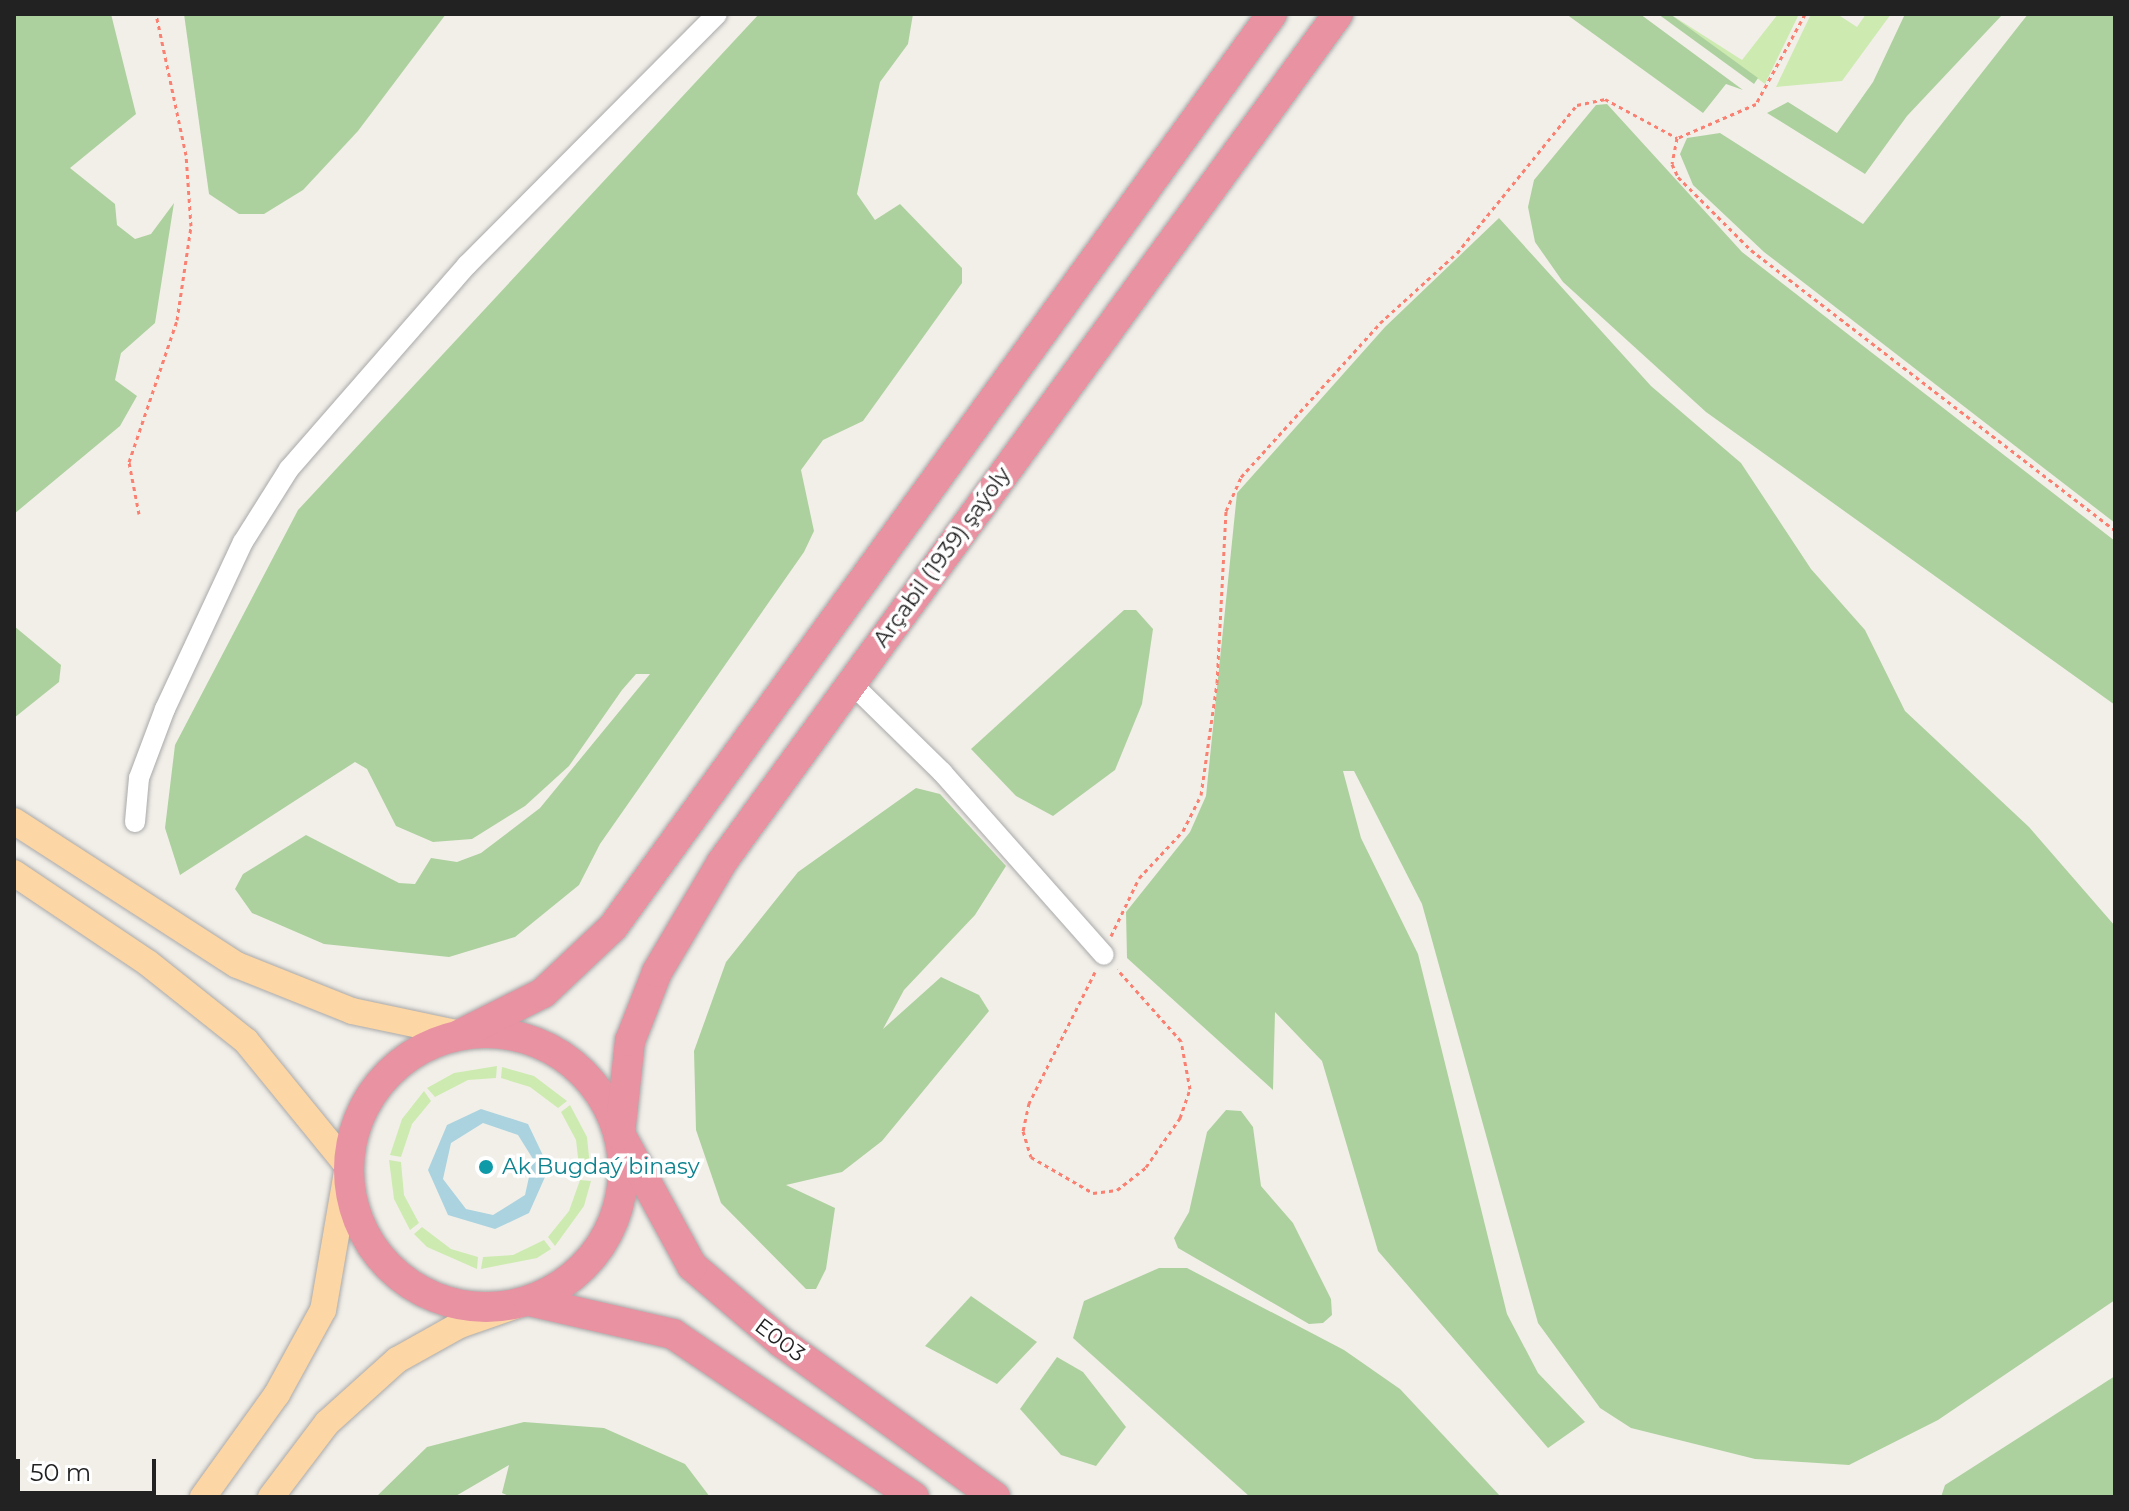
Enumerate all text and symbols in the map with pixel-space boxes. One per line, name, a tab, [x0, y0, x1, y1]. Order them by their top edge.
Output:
street label: Arçabil (1939) şaýoly	[868, 462, 1016, 652]
place label: Ak Bugdaý binasy	[502, 1154, 700, 1180]
marker: Ak Bugdaý binasy	[477, 1158, 495, 1176]
street label: E003	[750, 1313, 810, 1367]
scale bar	[20, 1443, 160, 1493]
text: 50 m	[30, 1458, 91, 1487]

